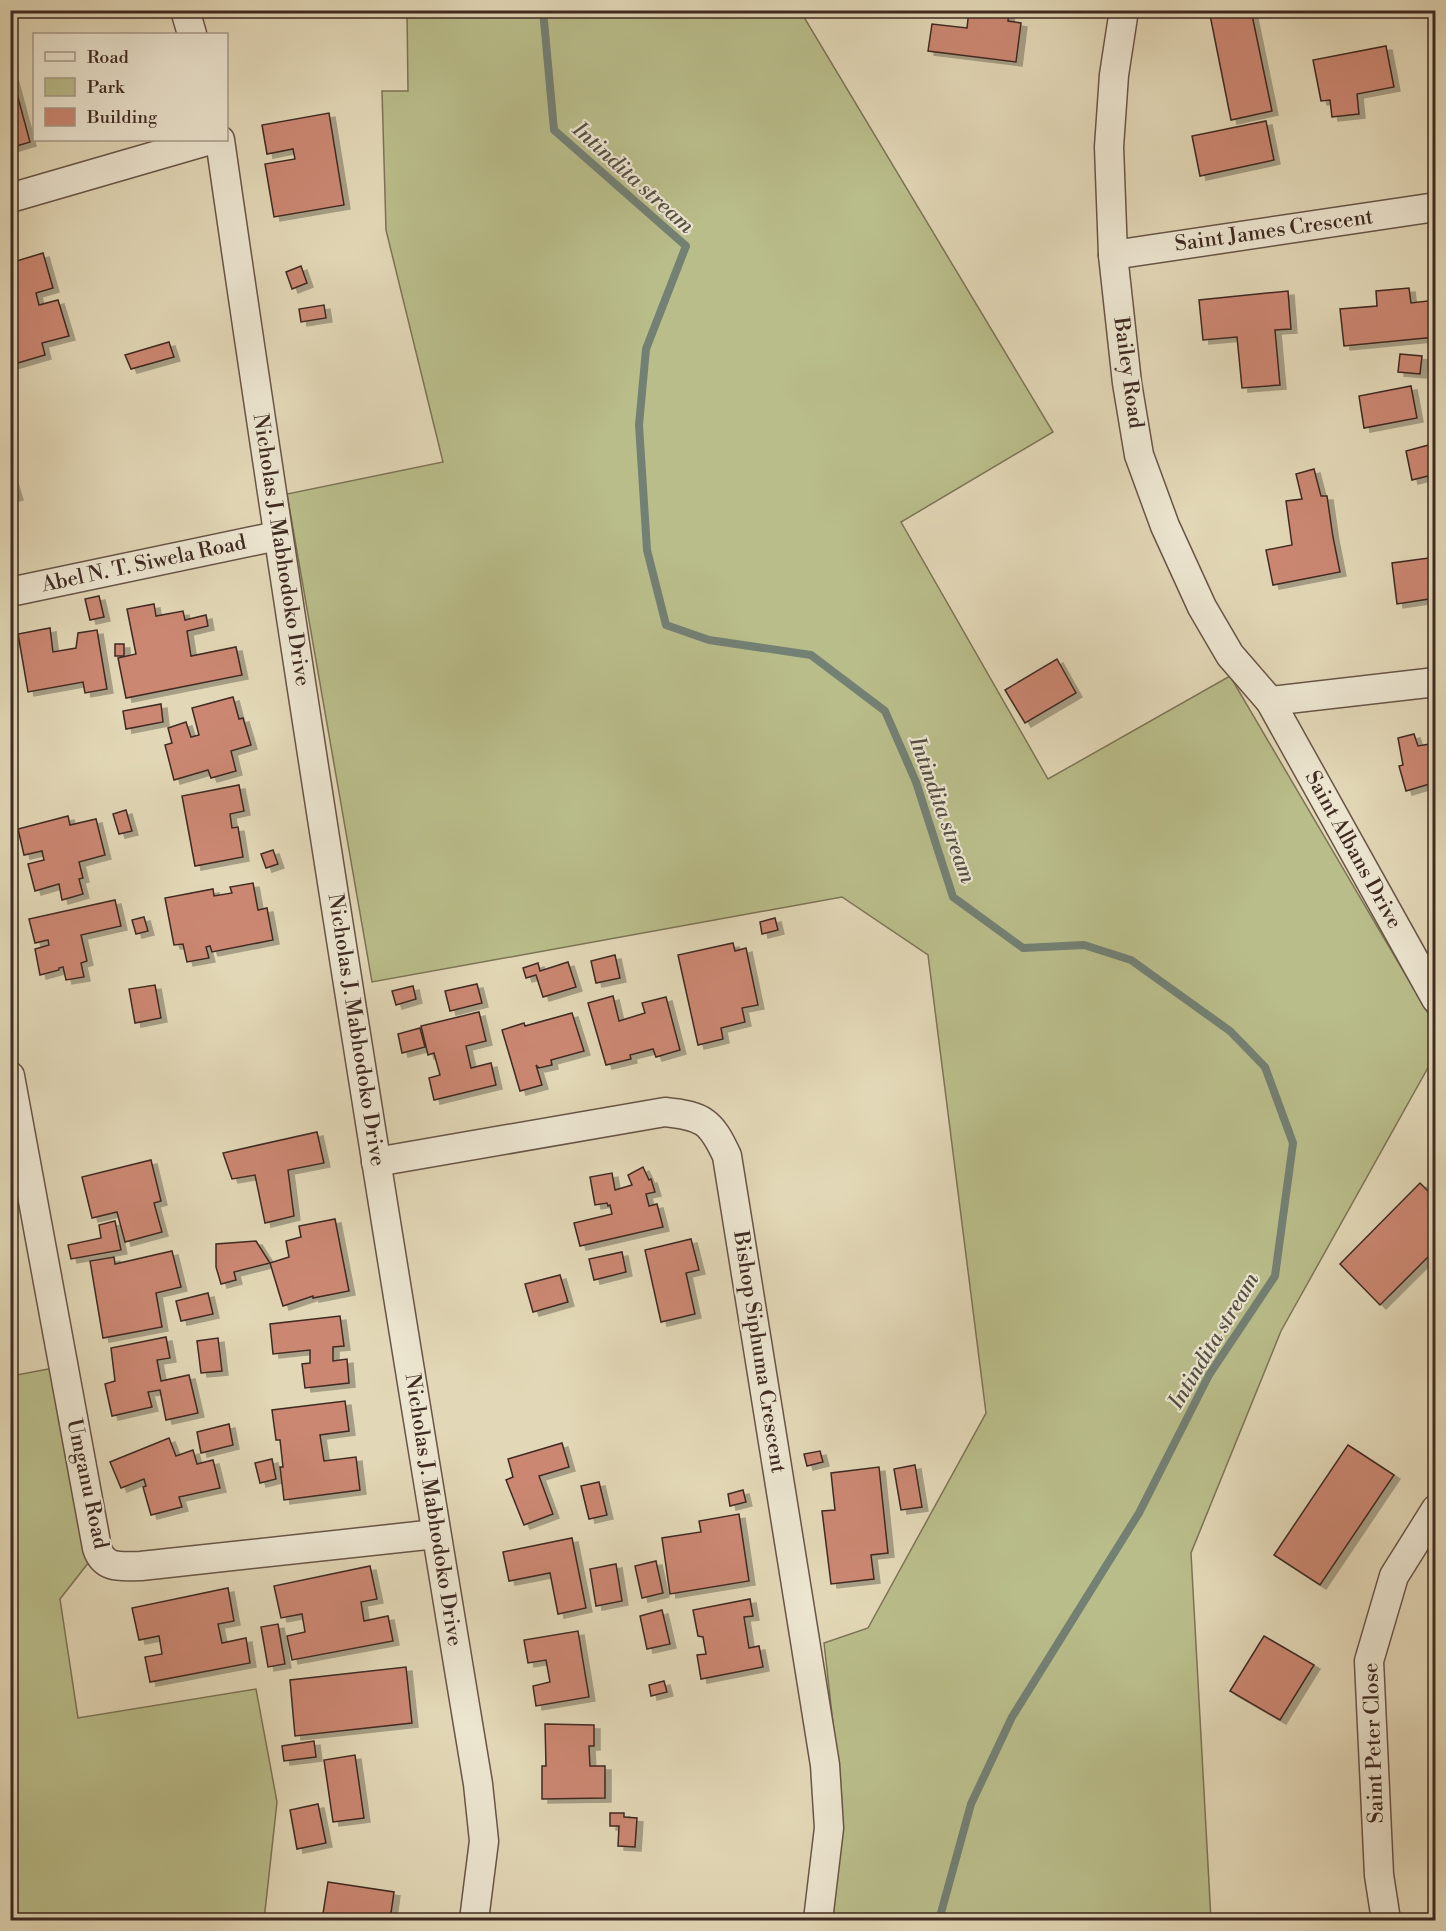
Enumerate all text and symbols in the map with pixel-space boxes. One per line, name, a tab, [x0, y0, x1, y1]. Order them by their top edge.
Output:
legend	[33, 33, 228, 141]
text: Road	[87, 46, 130, 69]
text: Park	[87, 76, 126, 99]
text: Building	[86, 106, 158, 129]
water label: Intindita stream	[566, 116, 699, 240]
street label: Saint James Crescent	[1173, 204, 1376, 258]
street label: Bailey Road	[1107, 315, 1149, 430]
street label: Nicholas J. Mabhodoko Drive	[247, 412, 315, 688]
street label: Abel N. T. Siwela Road	[38, 530, 249, 599]
water label: Intindita stream	[903, 732, 981, 887]
street label: Saint Albans Drive	[1299, 766, 1407, 934]
street label: Nicholas J. Mabhodoko Drive	[322, 892, 390, 1168]
street label: Bishop Siphuma Crescent	[727, 1228, 791, 1476]
water label: Intindita stream	[1162, 1268, 1265, 1415]
street label: Nicholas J. Mabhodoko Drive	[399, 1372, 467, 1648]
street label: Umganu Road	[61, 1417, 113, 1552]
street label: Saint Peter Close	[1358, 1662, 1390, 1824]

